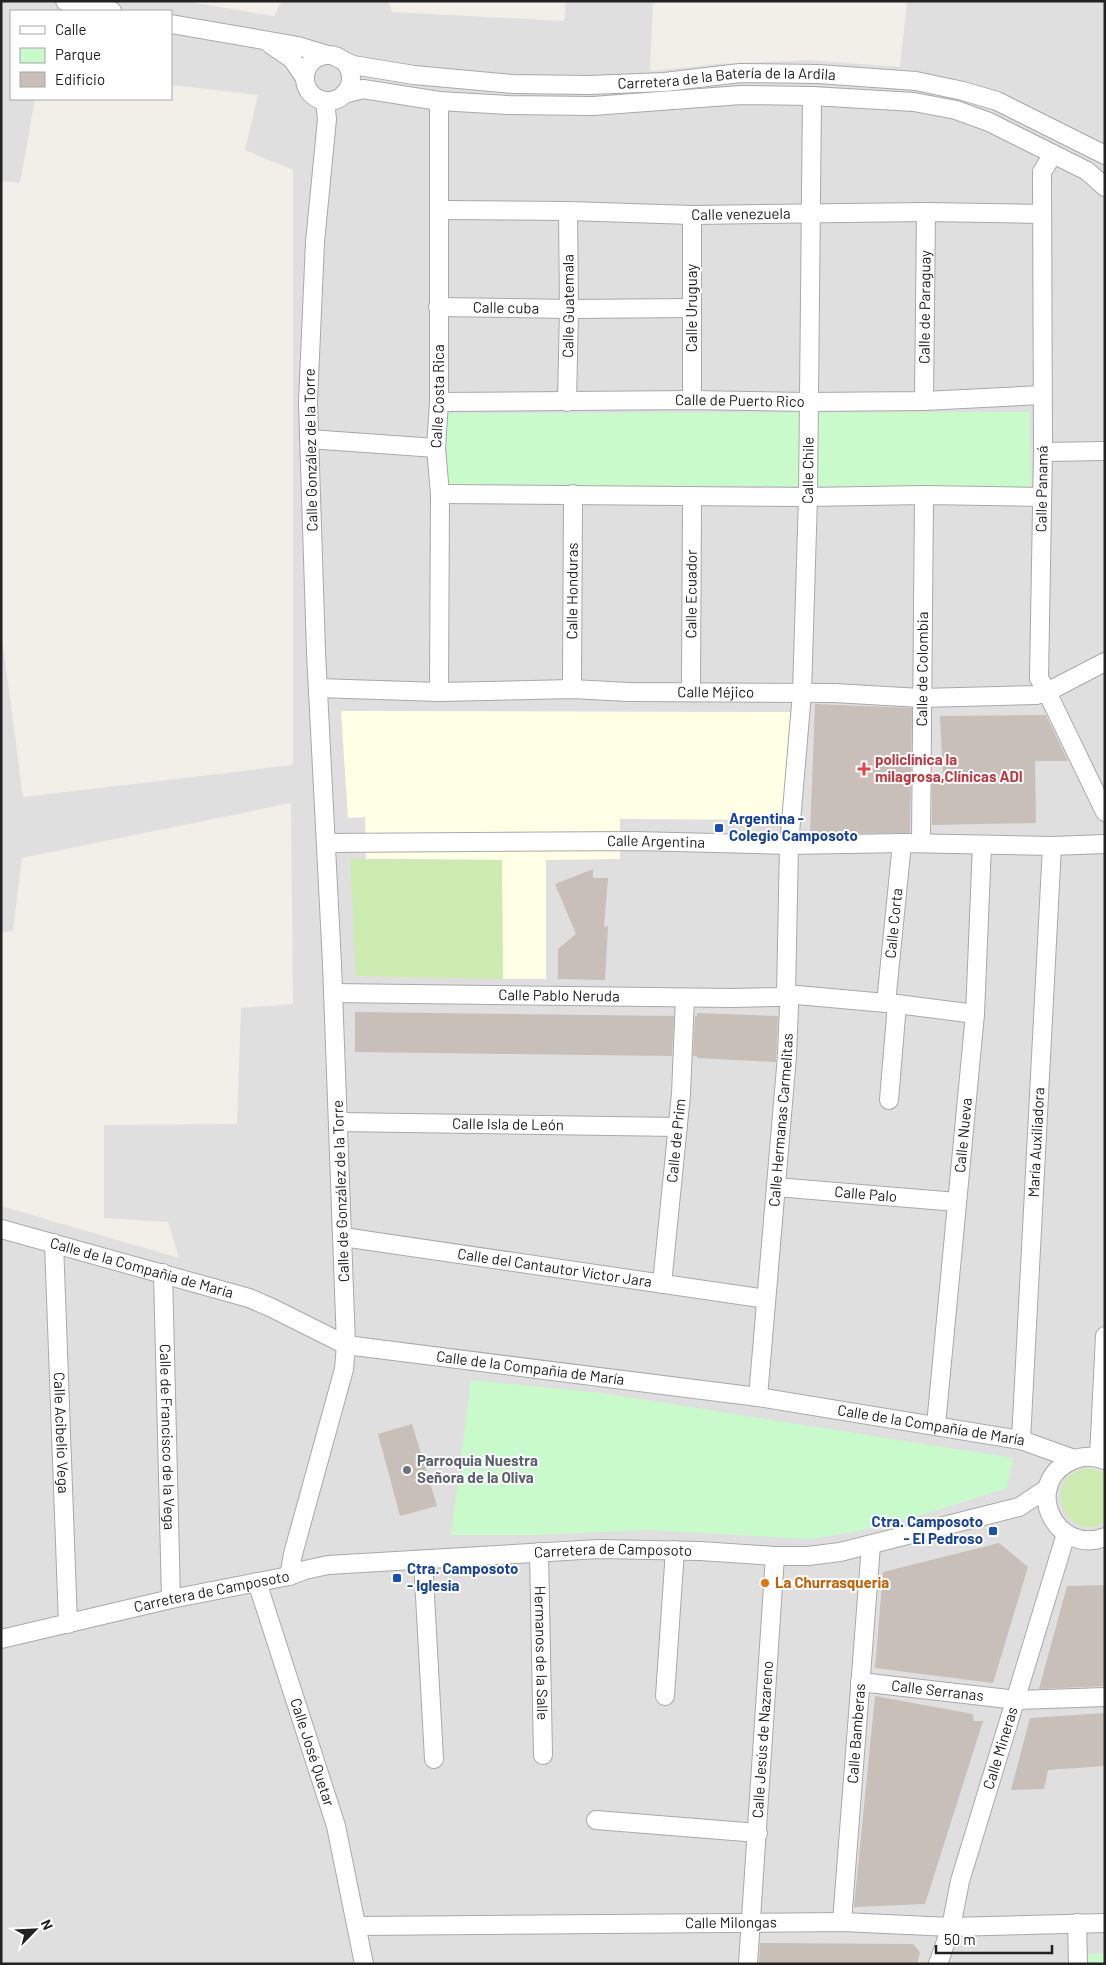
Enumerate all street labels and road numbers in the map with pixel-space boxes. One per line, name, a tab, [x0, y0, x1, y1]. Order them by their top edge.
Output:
street label: Carretera de la Batería de la Ardila	[617, 63, 836, 92]
street label: Calle venezuela	[691, 204, 791, 223]
street label: Calle de Paraguay	[914, 250, 934, 364]
street label: Calle Guatemala	[558, 254, 577, 358]
street label: Calle Uruguay	[682, 264, 700, 352]
street label: Calle cuba	[473, 298, 539, 317]
street label: Calle Costa Rica	[426, 344, 447, 449]
street label: Calle González de la Torre	[300, 368, 320, 532]
street label: Calle de Puerto Rico	[675, 390, 805, 410]
street label: Calle Chile	[798, 437, 817, 504]
street label: Calle Panamá	[1031, 445, 1051, 533]
street label: Calle Honduras	[562, 542, 581, 640]
street label: Calle Ecuador	[681, 549, 700, 639]
street label: Calle de Colombia	[912, 612, 931, 726]
street label: Calle Méjico	[677, 682, 754, 701]
street label: Calle Argentina	[607, 831, 705, 851]
street label: Calle Corta	[880, 887, 905, 959]
street label: Calle Pablo Neruda	[498, 985, 620, 1005]
street label: Calle Hermanas Carmelitas	[764, 1033, 796, 1207]
street label: María Auxiliadora	[1024, 1087, 1047, 1198]
street label: Calle Nueva	[950, 1097, 975, 1174]
street label: Calle de Prim	[662, 1098, 688, 1184]
street label: Calle de González de la Torre	[328, 1100, 352, 1283]
street label: Calle Isla de León	[452, 1114, 564, 1133]
street label: Calle Palo	[834, 1182, 898, 1205]
street label: Calle de la Compañía de María	[48, 1233, 236, 1301]
street label: Calle del Cantautor Víctor Jara	[456, 1244, 653, 1290]
street label: Calle de Francisco de la Vega	[157, 1344, 179, 1530]
street label: Calle de la Compañía de María	[435, 1346, 626, 1388]
street label: Calle Acibelio Vega	[51, 1372, 73, 1494]
street label: Calle de la Compañía de María	[836, 1400, 1026, 1449]
street label: Carretera de Camposoto	[533, 1539, 692, 1561]
street label: Carretera de Camposoto	[132, 1566, 291, 1615]
street label: Hermanos de la Salle	[532, 1586, 552, 1720]
street label: Calle Jesús de Nazareno	[748, 1660, 776, 1819]
street label: Calle Serranas	[890, 1676, 985, 1704]
street label: Calle Bamberas	[843, 1683, 868, 1784]
street label: Calle José Quetar	[287, 1696, 339, 1809]
street label: Calle Mineras	[979, 1704, 1021, 1791]
street label: Calle Milongas	[685, 1913, 777, 1931]

